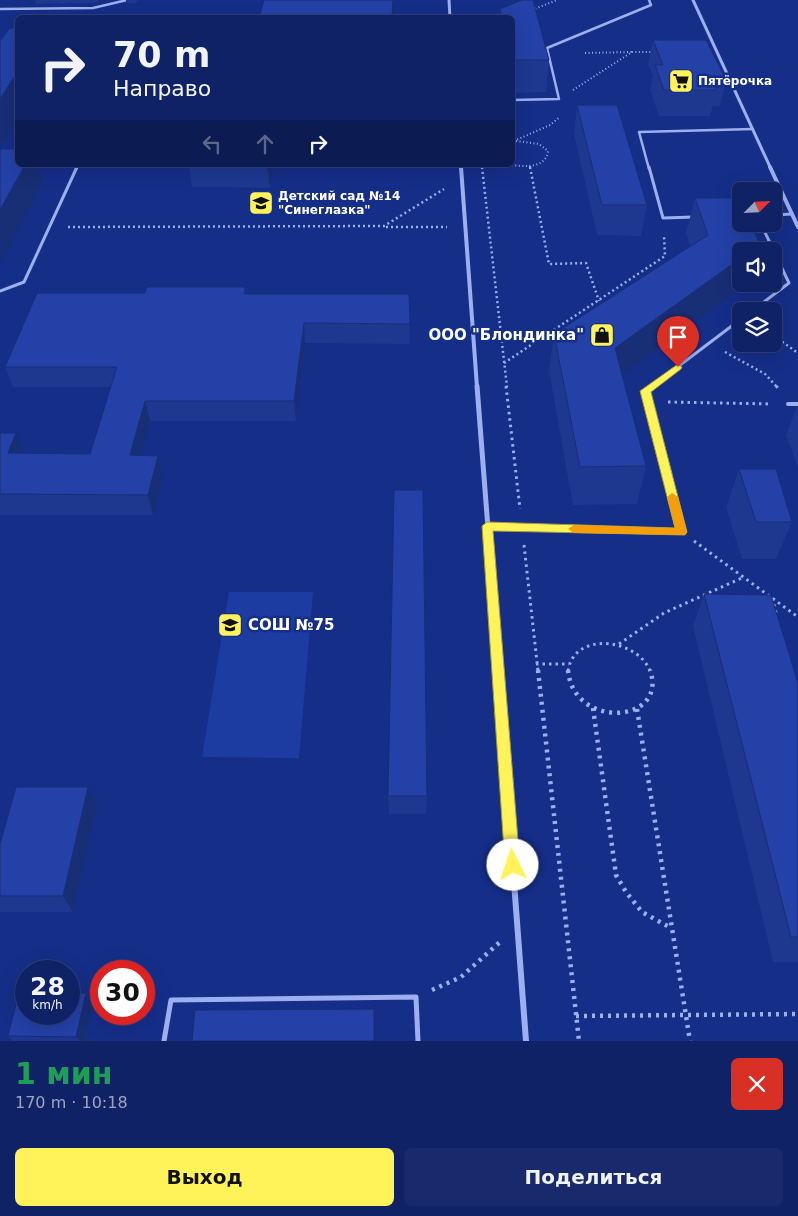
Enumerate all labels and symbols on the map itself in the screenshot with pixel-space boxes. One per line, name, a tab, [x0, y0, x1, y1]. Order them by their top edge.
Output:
supermarket icon: Пятёрочка	[668, 68, 694, 94]
place label: Пятёрочка	[698, 74, 772, 88]
north arrow	[732, 182, 782, 232]
place label: Детский сад №14 "Синеглазка"	[278, 189, 400, 217]
school or university icon: Детский сад №14 "Синеглазка"	[248, 190, 274, 216]
pin	[657, 316, 699, 367]
shop icon: ООО "Блондинка"	[589, 322, 615, 348]
place label: ООО "Блондинка"	[429, 326, 584, 344]
school or university icon: СОШ №75	[217, 612, 243, 638]
place label: СОШ №75	[248, 616, 334, 634]
position arrow	[486, 838, 538, 890]
speed limit sign: 30	[90, 960, 155, 1025]

